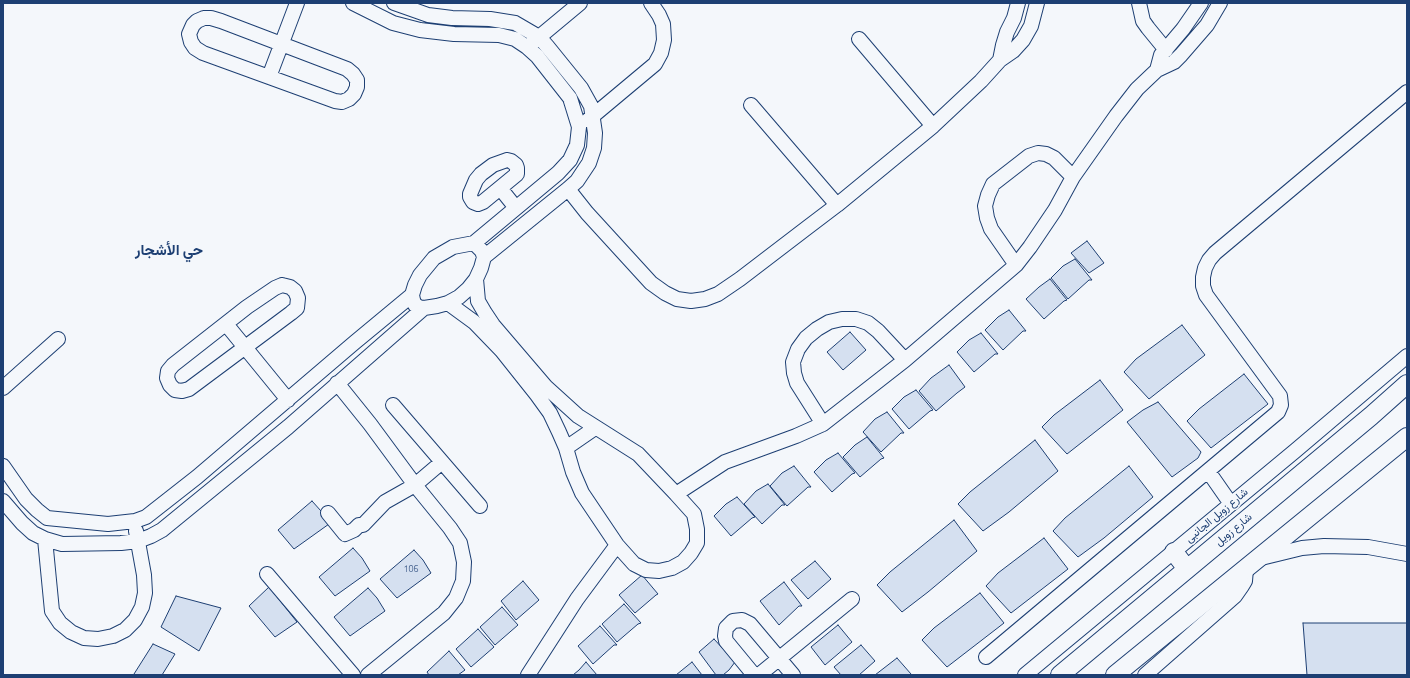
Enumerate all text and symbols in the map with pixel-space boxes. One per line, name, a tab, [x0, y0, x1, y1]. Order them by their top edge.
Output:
district label: حي الأشجار	[135, 242, 203, 260]
street label: شارع زويل الجانبى	[1183, 486, 1251, 546]
street label: شارع زويل	[1213, 511, 1255, 549]
house number: 106	[403, 565, 419, 575]

